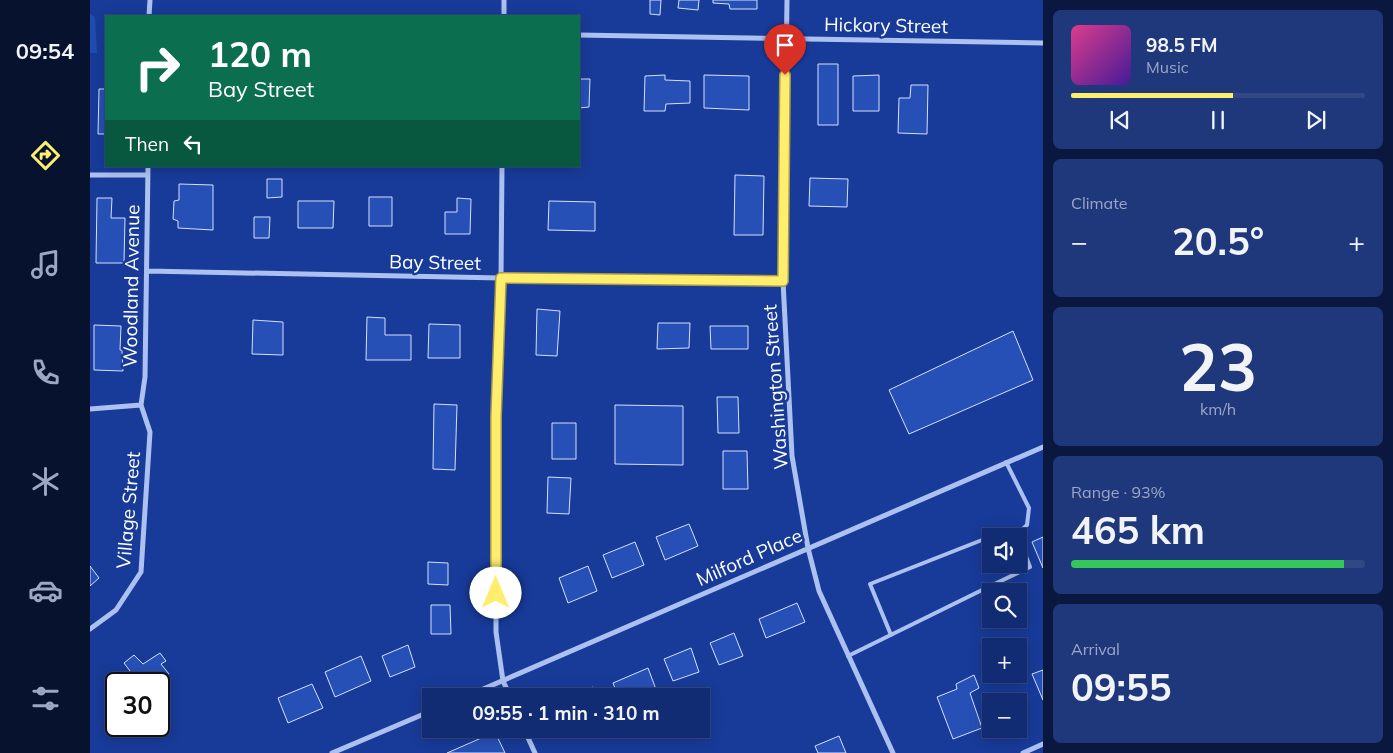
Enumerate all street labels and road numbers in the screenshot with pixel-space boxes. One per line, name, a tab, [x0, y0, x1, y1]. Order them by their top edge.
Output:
street label: Hickory Street	[824, 12, 949, 38]
street label: Woodland Avenue	[118, 204, 144, 368]
street label: Bay Street	[389, 249, 481, 275]
street label: Washington Street	[757, 303, 793, 470]
street label: Village Street	[111, 450, 145, 570]
street label: Milford Place	[692, 523, 806, 591]

